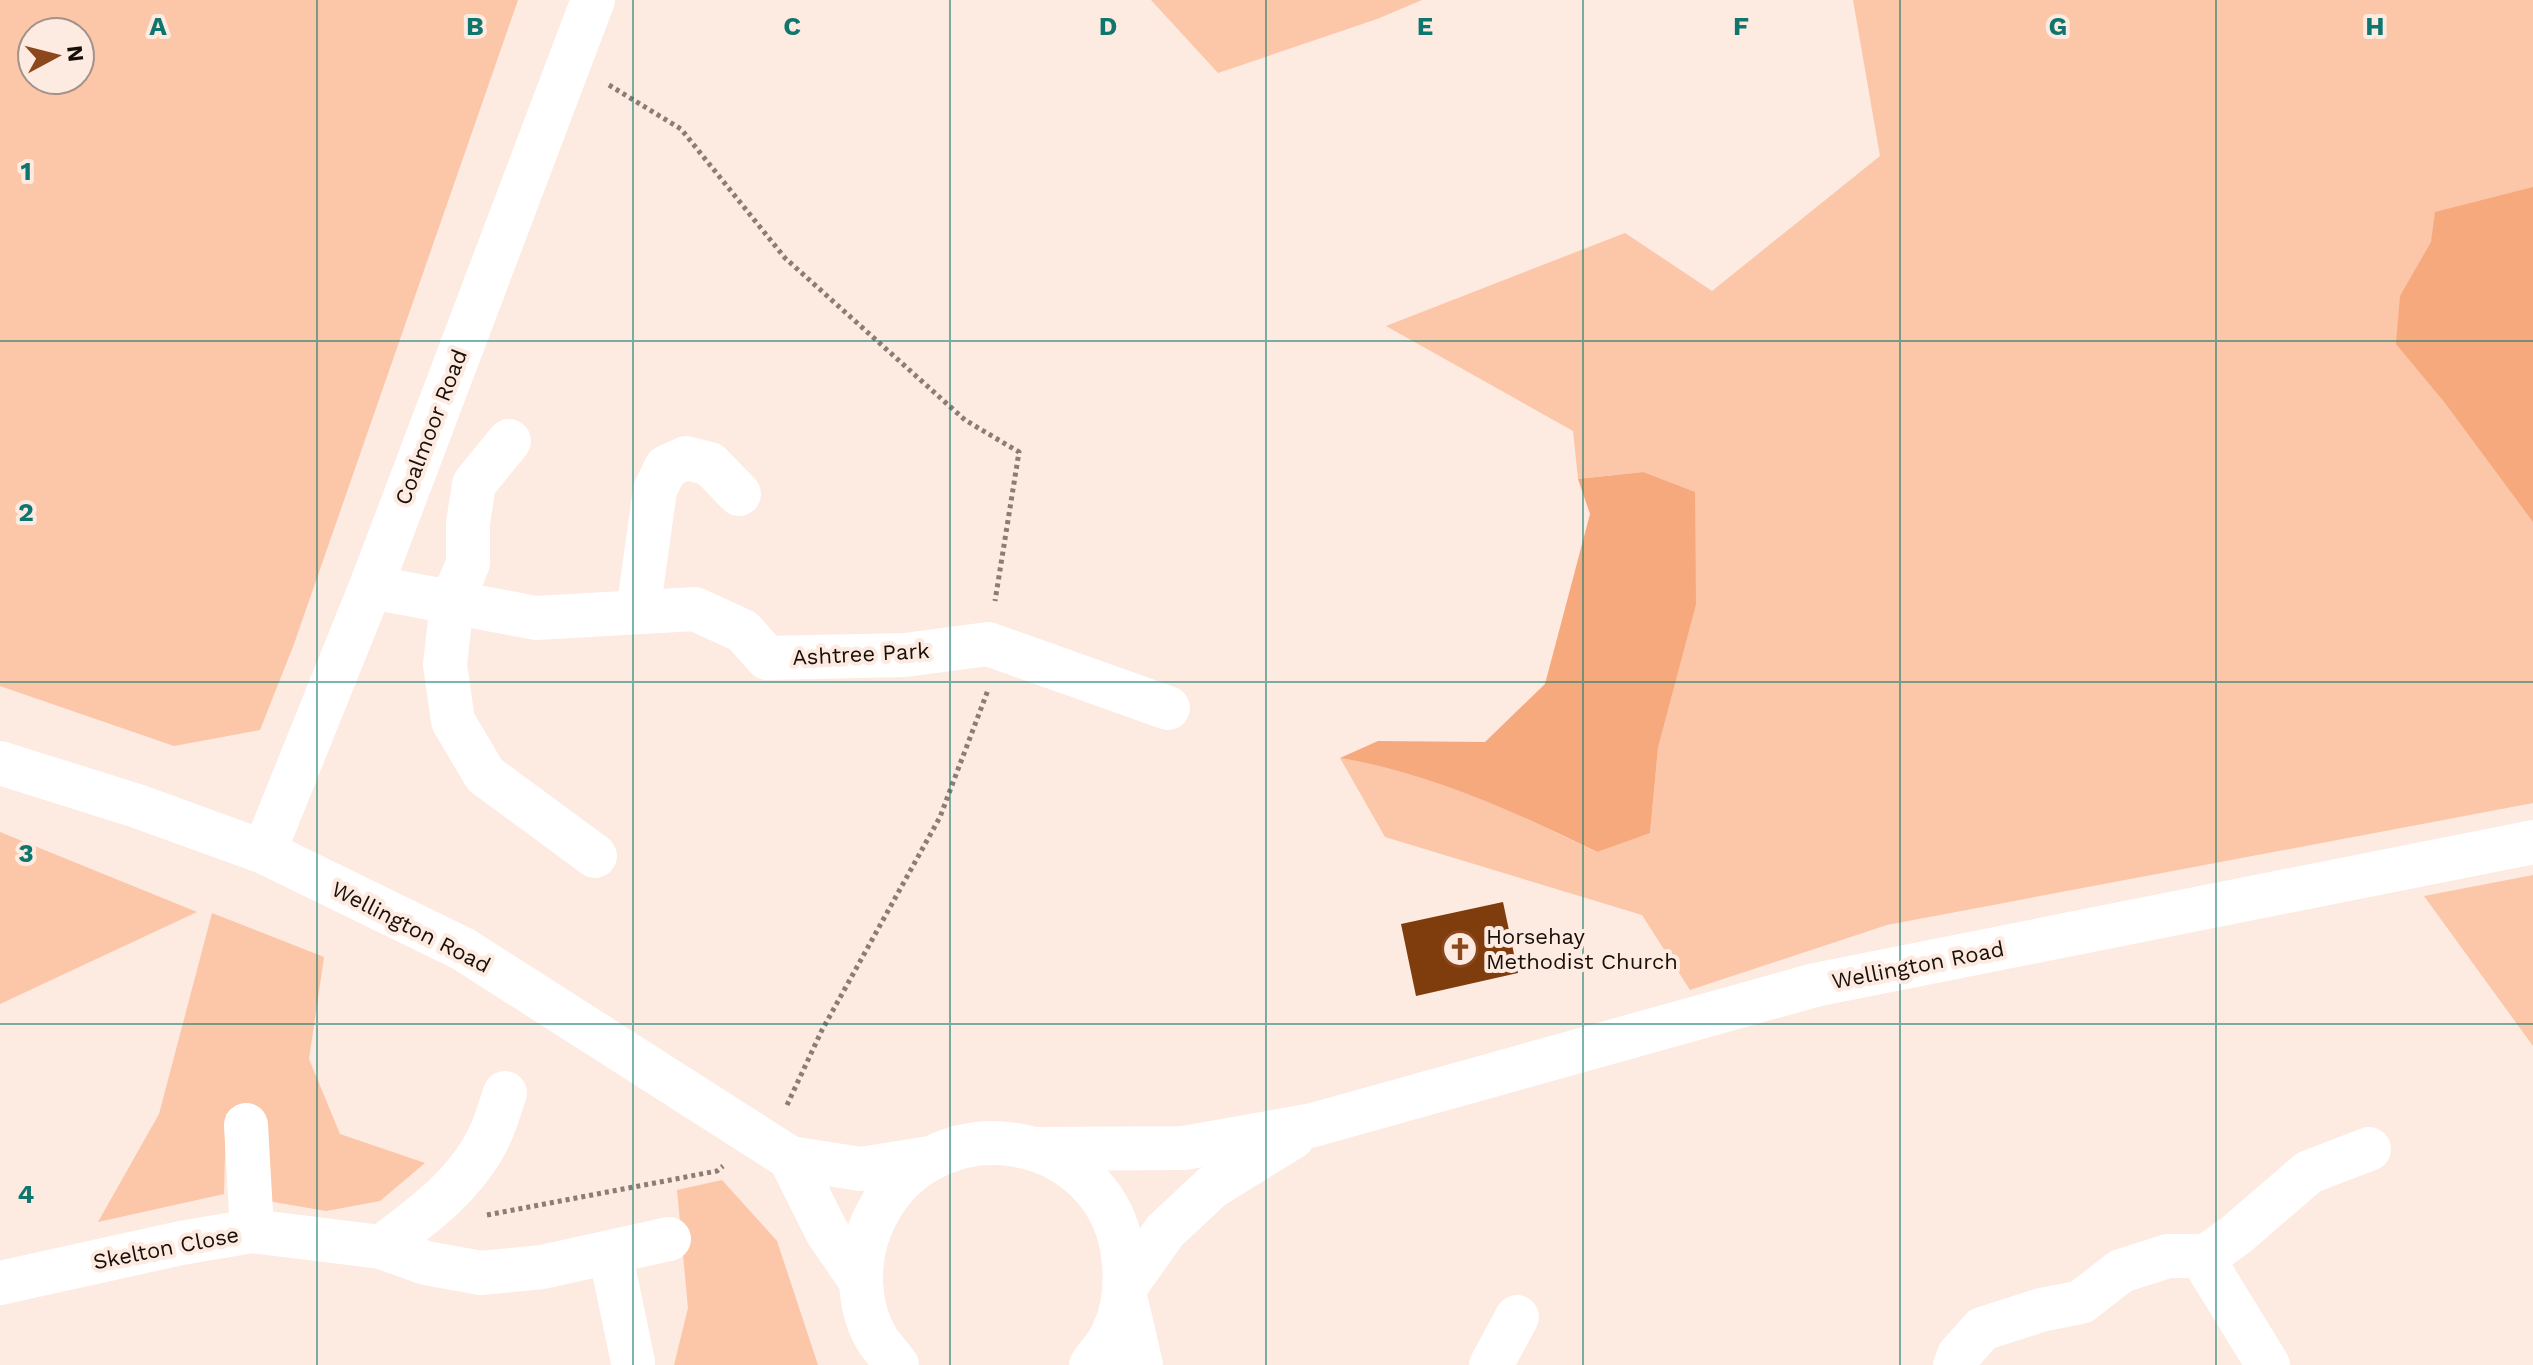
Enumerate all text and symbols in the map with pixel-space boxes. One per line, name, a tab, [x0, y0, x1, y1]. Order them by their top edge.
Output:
text: A	[149, 11, 167, 41]
text: B	[466, 11, 484, 41]
text: C	[783, 11, 801, 41]
text: D	[1099, 11, 1117, 41]
text: E	[1417, 11, 1433, 41]
text: F	[1733, 11, 1749, 41]
text: G	[2049, 11, 2067, 41]
text: H	[2365, 11, 2385, 41]
north arrow	[16, 16, 96, 96]
text: N	[62, 44, 89, 63]
text: 1	[20, 156, 32, 186]
street label: Coalmoor Road	[390, 346, 472, 508]
text: 2	[18, 497, 34, 527]
street label: Ashtree Park	[792, 638, 930, 670]
text: 3	[18, 838, 34, 868]
street label: Wellington Road	[327, 876, 495, 978]
place label: Horsehay Methodist Church	[1486, 924, 1678, 974]
church icon: Horsehay Methodist Church	[1441, 930, 1479, 968]
street label: Wellington Road	[1830, 936, 2006, 994]
text: 4	[18, 1179, 35, 1209]
street label: Skelton Close	[91, 1222, 241, 1274]

